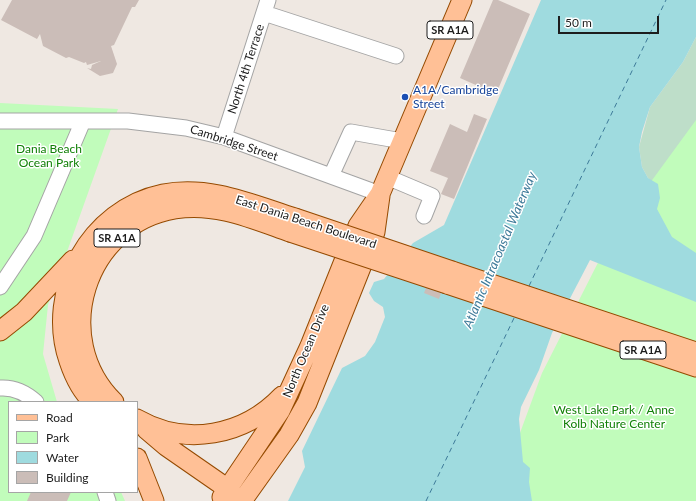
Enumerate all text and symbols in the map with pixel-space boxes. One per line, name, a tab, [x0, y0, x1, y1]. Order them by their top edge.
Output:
scale bar	[560, 8, 661, 34]
text: 50 m	[565, 15, 592, 30]
road number: SR A1A	[427, 21, 473, 39]
street label: North 4th Terrace	[225, 22, 267, 116]
place label: A1A/Cambridge Street	[413, 83, 499, 111]
marker: A1A/Cambridge Street	[400, 92, 410, 102]
street label: Cambridge Street	[188, 122, 280, 164]
park label: Dania Beach Ocean Park	[16, 142, 82, 170]
water label: Atlantic Intracoastal Waterway	[460, 170, 540, 330]
street label: East Dania Beach Boulevard	[234, 192, 378, 252]
road number: SR A1A	[94, 229, 140, 247]
street label: North Ocean Drive	[280, 302, 332, 400]
road number: SR A1A	[620, 341, 666, 359]
legend	[8, 401, 138, 493]
park label: West Lake Park / Anne Kolb Nature Center	[554, 403, 674, 431]
text: Road	[46, 410, 73, 425]
text: Park	[46, 430, 69, 445]
text: Water	[46, 450, 79, 465]
text: Building	[46, 470, 89, 485]

